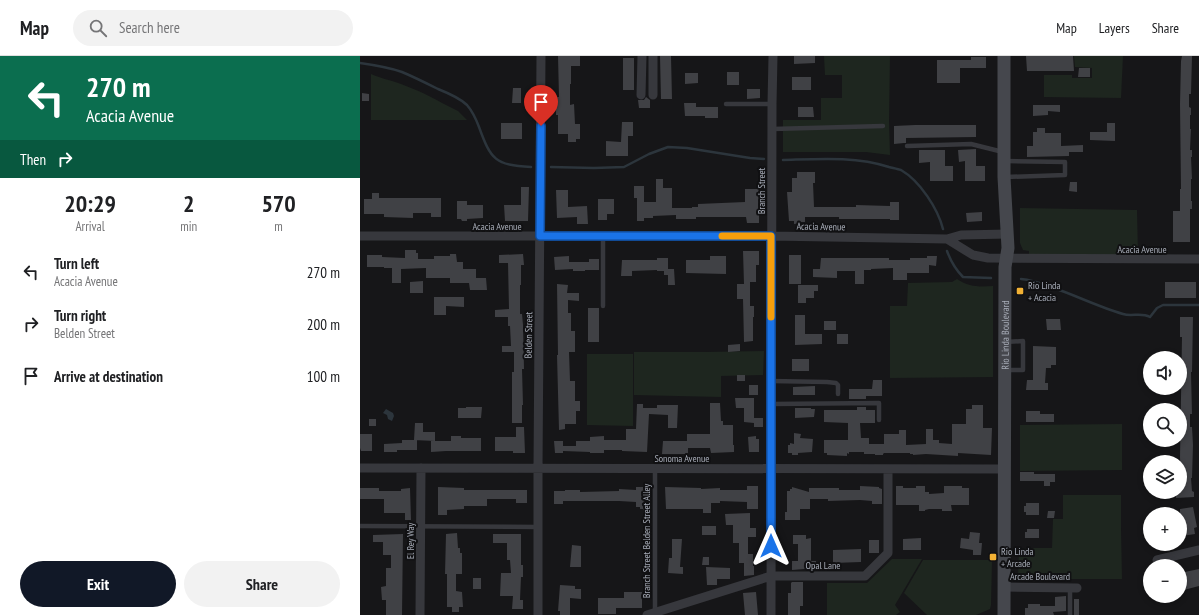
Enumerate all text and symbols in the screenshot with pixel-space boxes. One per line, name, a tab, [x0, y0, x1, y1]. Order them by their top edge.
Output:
search box	[73, 10, 353, 46]
text: Map	[20, 16, 49, 40]
icon: search	[87, 17, 109, 39]
text: Search here	[119, 18, 180, 37]
text: Map	[1056, 19, 1077, 37]
text: Layers	[1099, 19, 1130, 37]
text: Share	[1152, 19, 1179, 37]
text: 270 m	[86, 68, 150, 105]
icon: left	[20, 72, 72, 124]
pin	[524, 85, 558, 126]
icon: arrive	[530, 91, 552, 113]
text: Acacia Avenue	[86, 104, 174, 127]
icon: right	[54, 148, 76, 170]
text: Then	[20, 150, 46, 169]
street label: Branch Street	[755, 167, 768, 214]
text: 20:29	[64, 188, 116, 219]
text: 2	[183, 188, 194, 219]
text: 570	[261, 188, 296, 219]
text: Arrival	[75, 218, 105, 235]
text: min	[180, 218, 197, 235]
text: m	[274, 218, 283, 235]
street label: Acacia Avenue	[472, 220, 522, 233]
street label: Acacia Avenue	[796, 220, 846, 233]
street label: Acacia Avenue	[1117, 243, 1167, 256]
text: Turn left	[54, 254, 99, 273]
icon: left	[20, 261, 42, 283]
text: 270 m	[307, 263, 340, 282]
text: Acacia Avenue	[54, 273, 118, 290]
place label: Rio Linda + Acacia	[1028, 279, 1060, 304]
marker: Rio Linda + Acacia	[1015, 286, 1025, 296]
street label: Rio Linda Boulevard	[999, 300, 1012, 370]
text: Turn right	[54, 306, 106, 325]
street label: Belden Street	[522, 311, 535, 359]
icon: right	[20, 313, 42, 335]
text: 200 m	[307, 315, 340, 334]
text: Belden Street	[54, 325, 115, 342]
map controls	[1143, 351, 1187, 603]
button: sound	[1143, 351, 1187, 395]
icon: arrive	[20, 365, 42, 387]
text: Arrive at destination	[54, 367, 163, 386]
text: 100 m	[307, 367, 340, 386]
button: search	[1143, 403, 1187, 447]
street label: Sonoma Avenue	[655, 452, 709, 465]
button: layers	[1143, 455, 1187, 499]
street label: Branch Street Belden Street Alley	[640, 483, 653, 598]
button: +	[1143, 507, 1187, 551]
street label: El Rey Way	[404, 522, 417, 559]
position arrow	[750, 525, 792, 567]
place label: Rio Linda + Arcade	[1001, 545, 1033, 570]
marker: Rio Linda + Arcade	[988, 552, 998, 562]
street label: Opal Lane	[806, 559, 840, 572]
button: −	[1143, 559, 1187, 603]
button: Exit	[20, 561, 176, 607]
button: Share	[184, 561, 340, 607]
street label: Arcade Boulevard	[1010, 570, 1070, 583]

